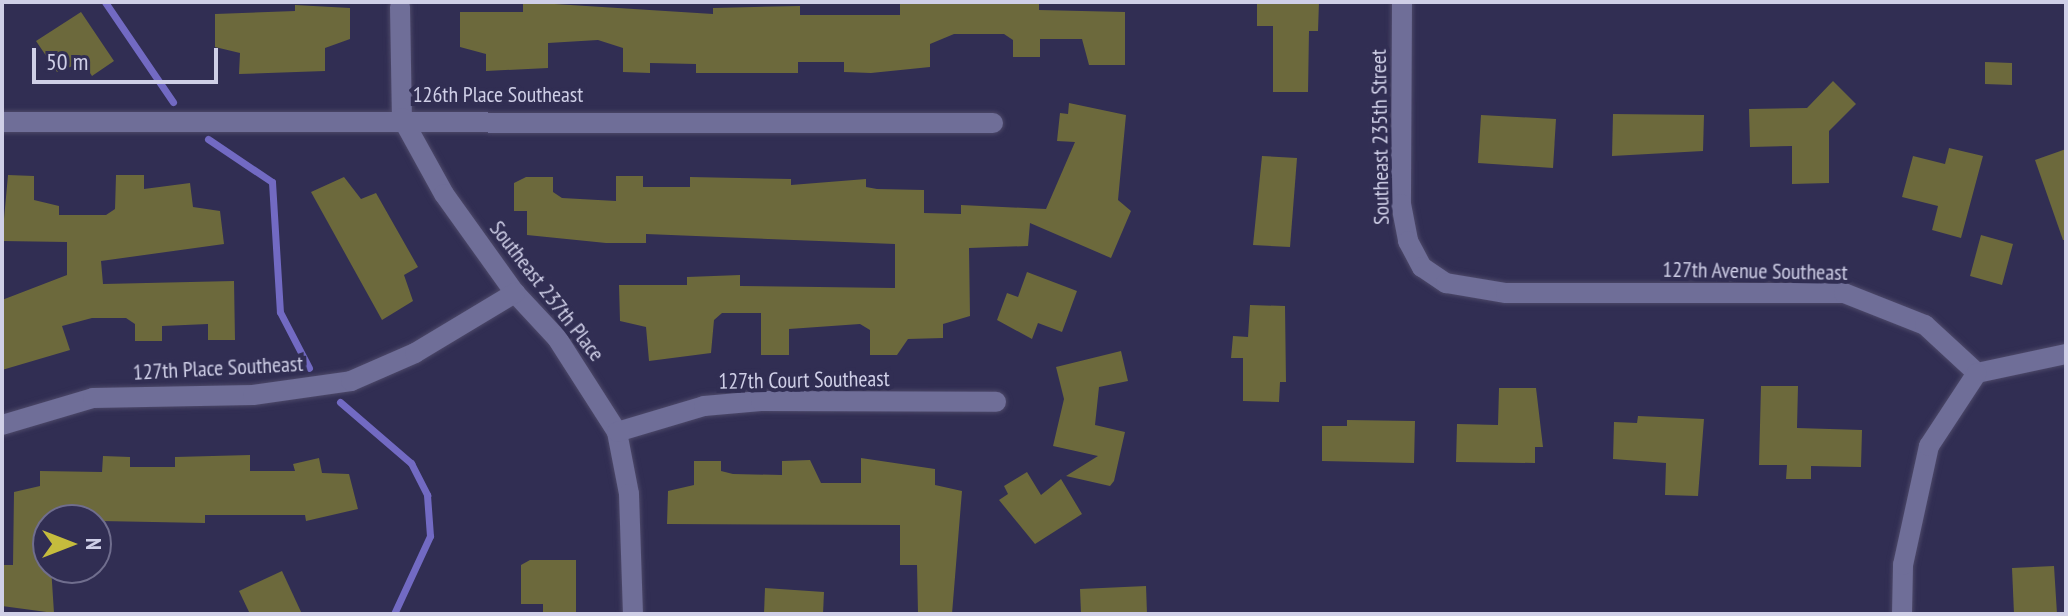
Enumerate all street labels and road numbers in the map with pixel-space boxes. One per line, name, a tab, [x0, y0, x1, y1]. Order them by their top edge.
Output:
street label: Southeast 235th Street	[1365, 49, 1395, 225]
street label: 126th Place Southeast	[413, 82, 583, 108]
street label: Southeast 237th Place	[484, 216, 610, 366]
street label: 127th Avenue Southeast	[1662, 256, 1848, 286]
street label: 127th Place Southeast	[132, 350, 304, 386]
street label: 127th Court Southeast	[718, 365, 890, 395]

